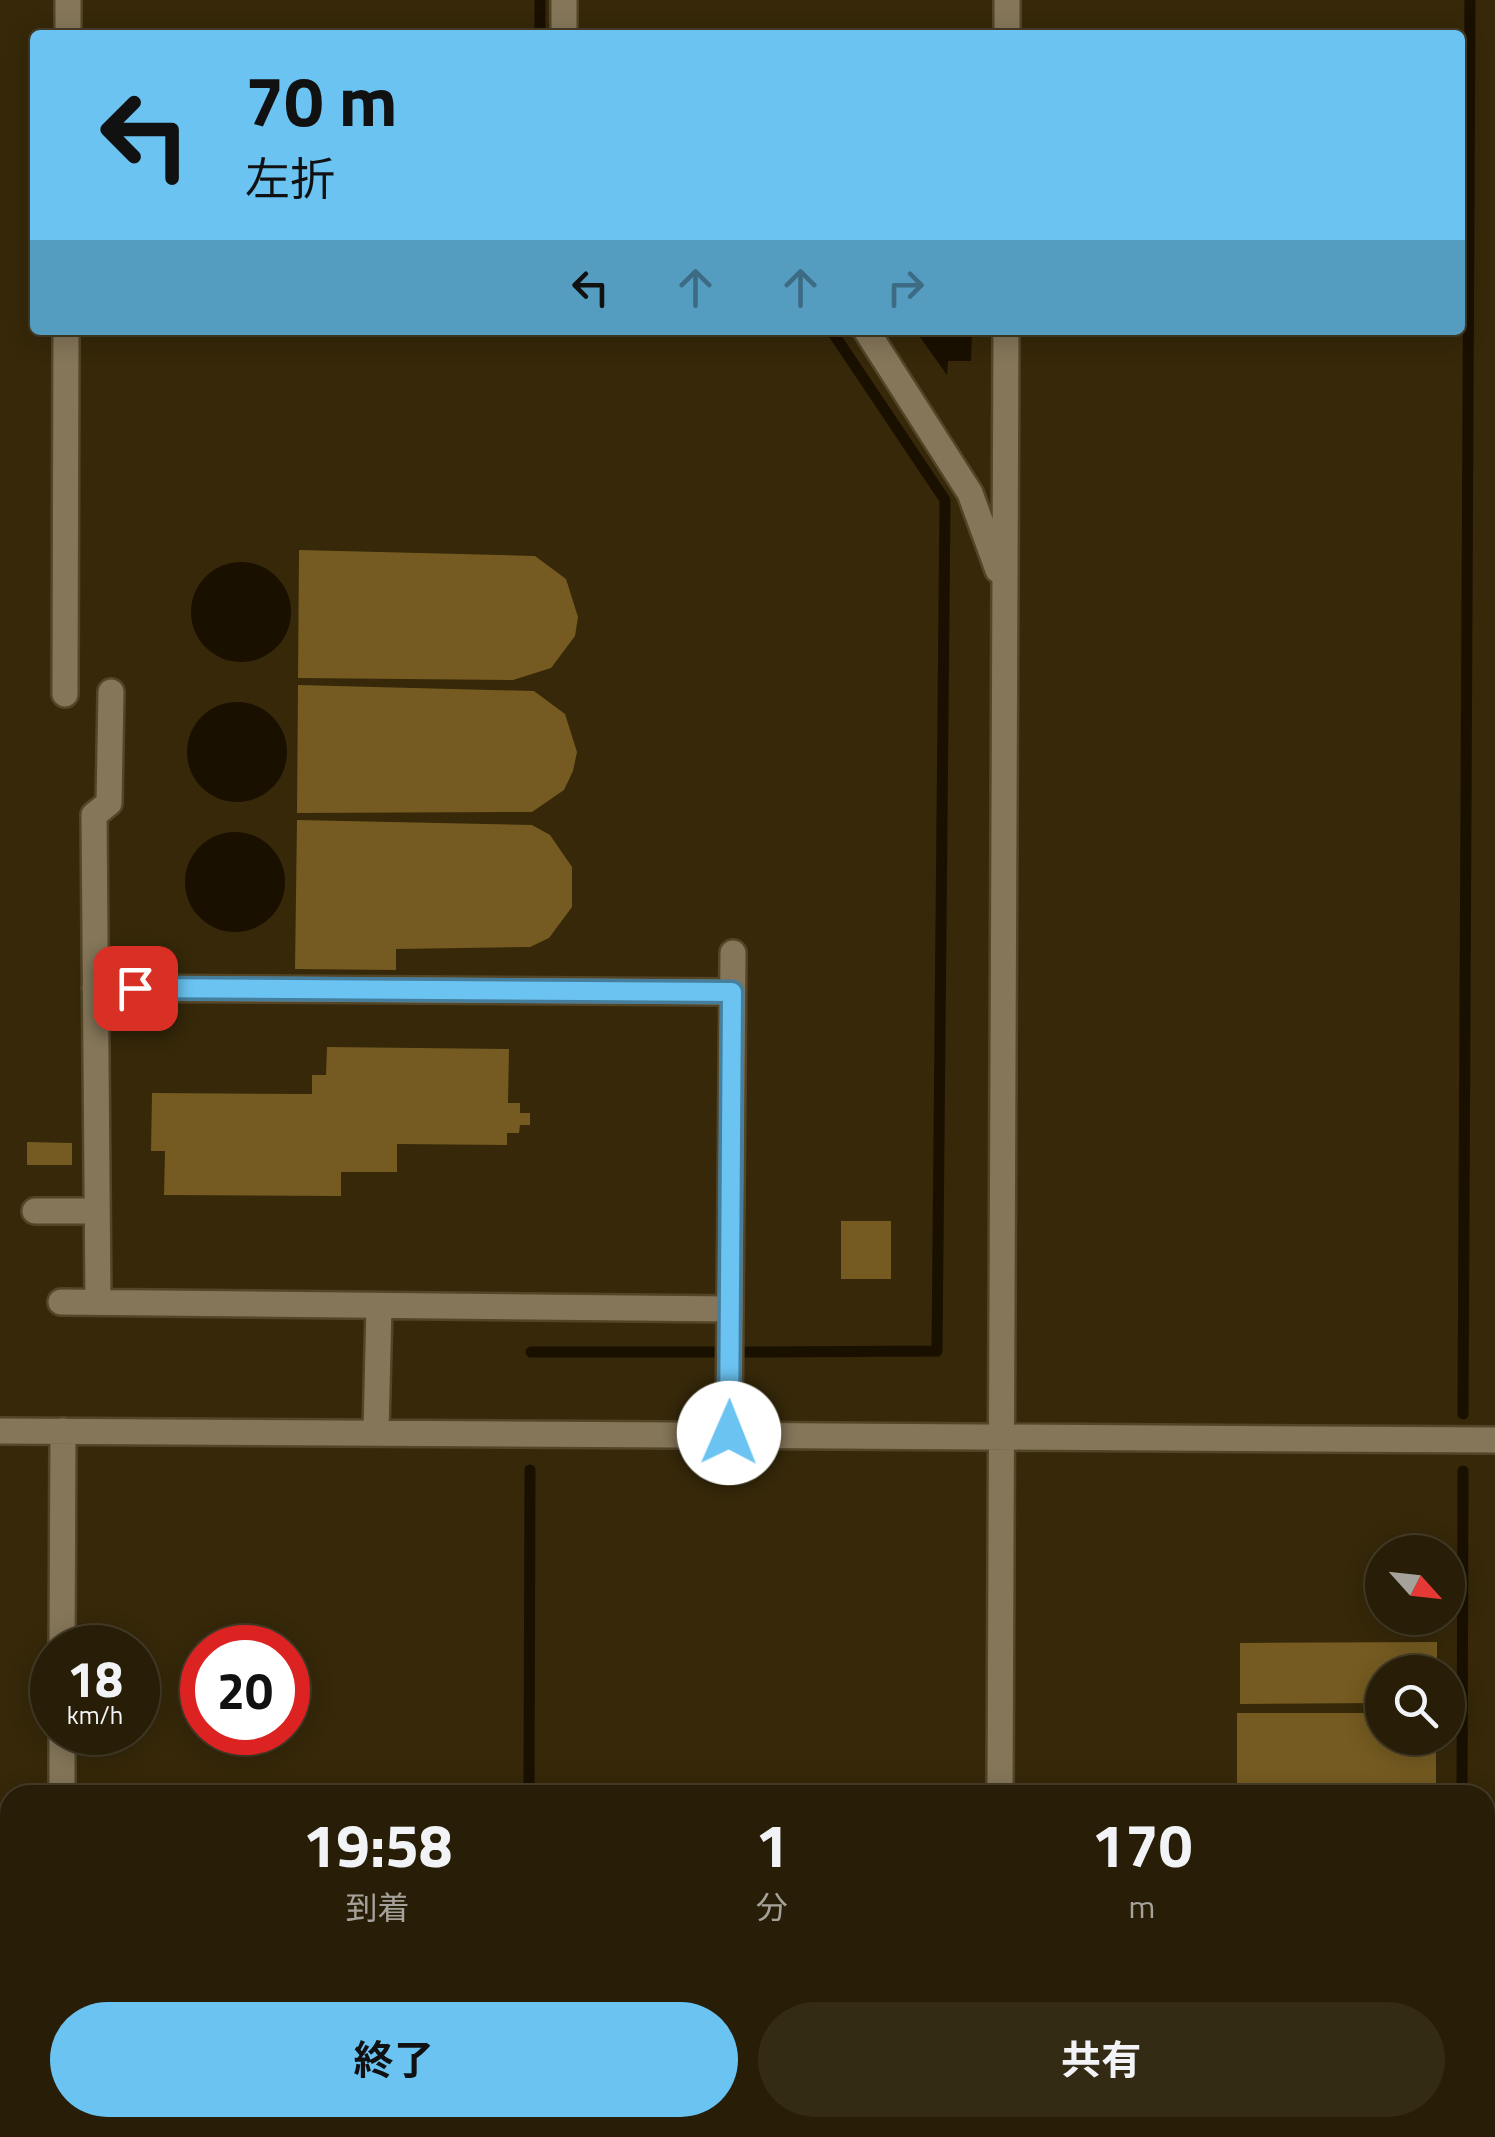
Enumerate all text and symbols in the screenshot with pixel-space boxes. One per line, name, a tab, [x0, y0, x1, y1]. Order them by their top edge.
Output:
text: 70 m	[245, 47, 398, 153]
icon: left	[80, 70, 210, 200]
text: 左折	[245, 144, 335, 212]
icon: left	[563, 260, 618, 315]
icon: ahead	[668, 260, 723, 315]
icon: ahead	[773, 260, 828, 315]
icon: right	[878, 260, 933, 315]
pin	[93, 946, 178, 1031]
icon: arrive	[108, 961, 163, 1016]
position arrow	[677, 1381, 781, 1485]
north arrow	[1365, 1535, 1465, 1635]
map controls	[1365, 1535, 1465, 1755]
speed limit sign: 20	[180, 1625, 310, 1755]
text: 18	[67, 1640, 123, 1716]
button: search	[1365, 1655, 1465, 1755]
text: km/h	[67, 1696, 123, 1734]
text: 19:58	[303, 1799, 452, 1890]
text: 1	[755, 1799, 789, 1890]
text: 170	[1091, 1799, 1192, 1890]
text: m	[1129, 1882, 1155, 1930]
text: 到着	[346, 1883, 410, 1931]
text: 分	[756, 1883, 788, 1931]
button: 終了	[50, 2002, 738, 2117]
button: 共有	[758, 2002, 1445, 2117]

